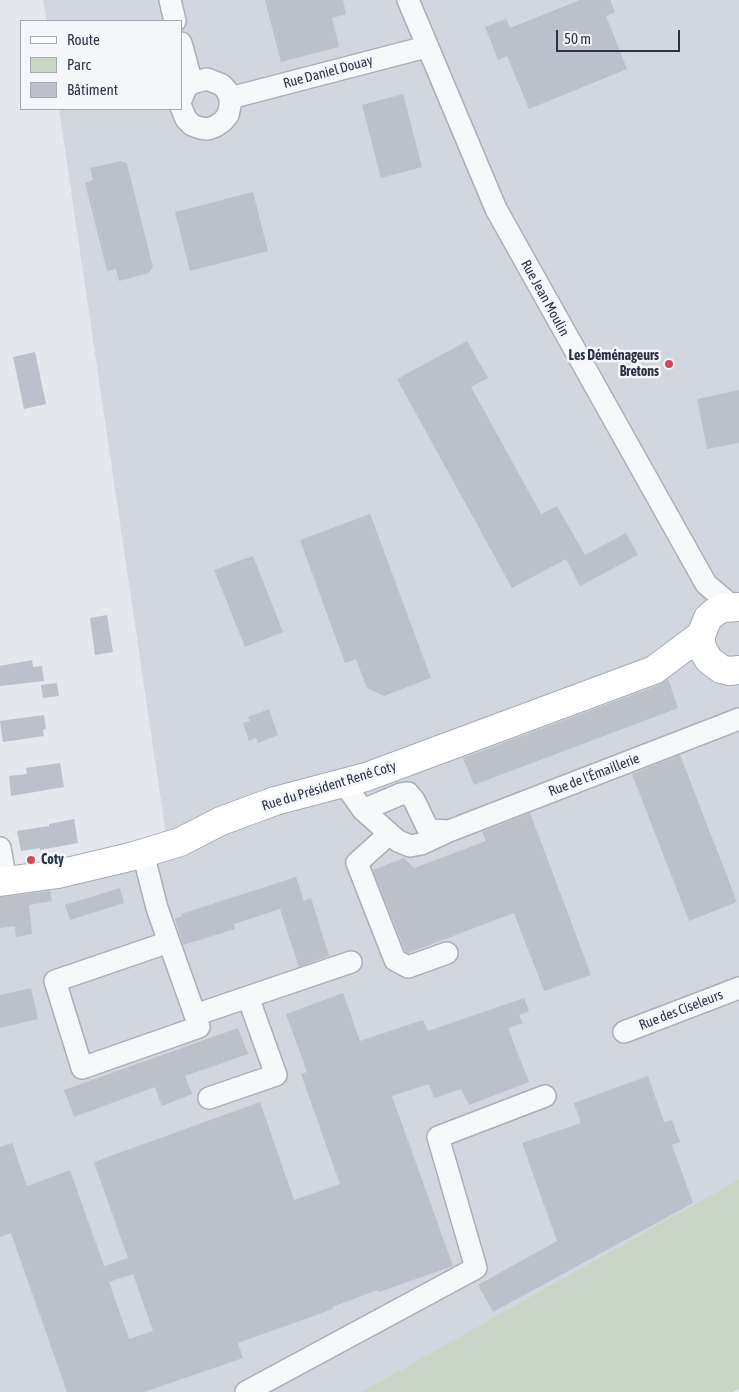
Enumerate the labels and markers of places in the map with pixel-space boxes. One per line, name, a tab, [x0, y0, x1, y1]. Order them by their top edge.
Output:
place label: Les Déménageurs Bretons	[569, 348, 659, 381]
marker: Les Déménageurs Bretons	[663, 358, 675, 370]
place label: Coty	[41, 852, 64, 868]
marker: Coty	[25, 854, 37, 866]

